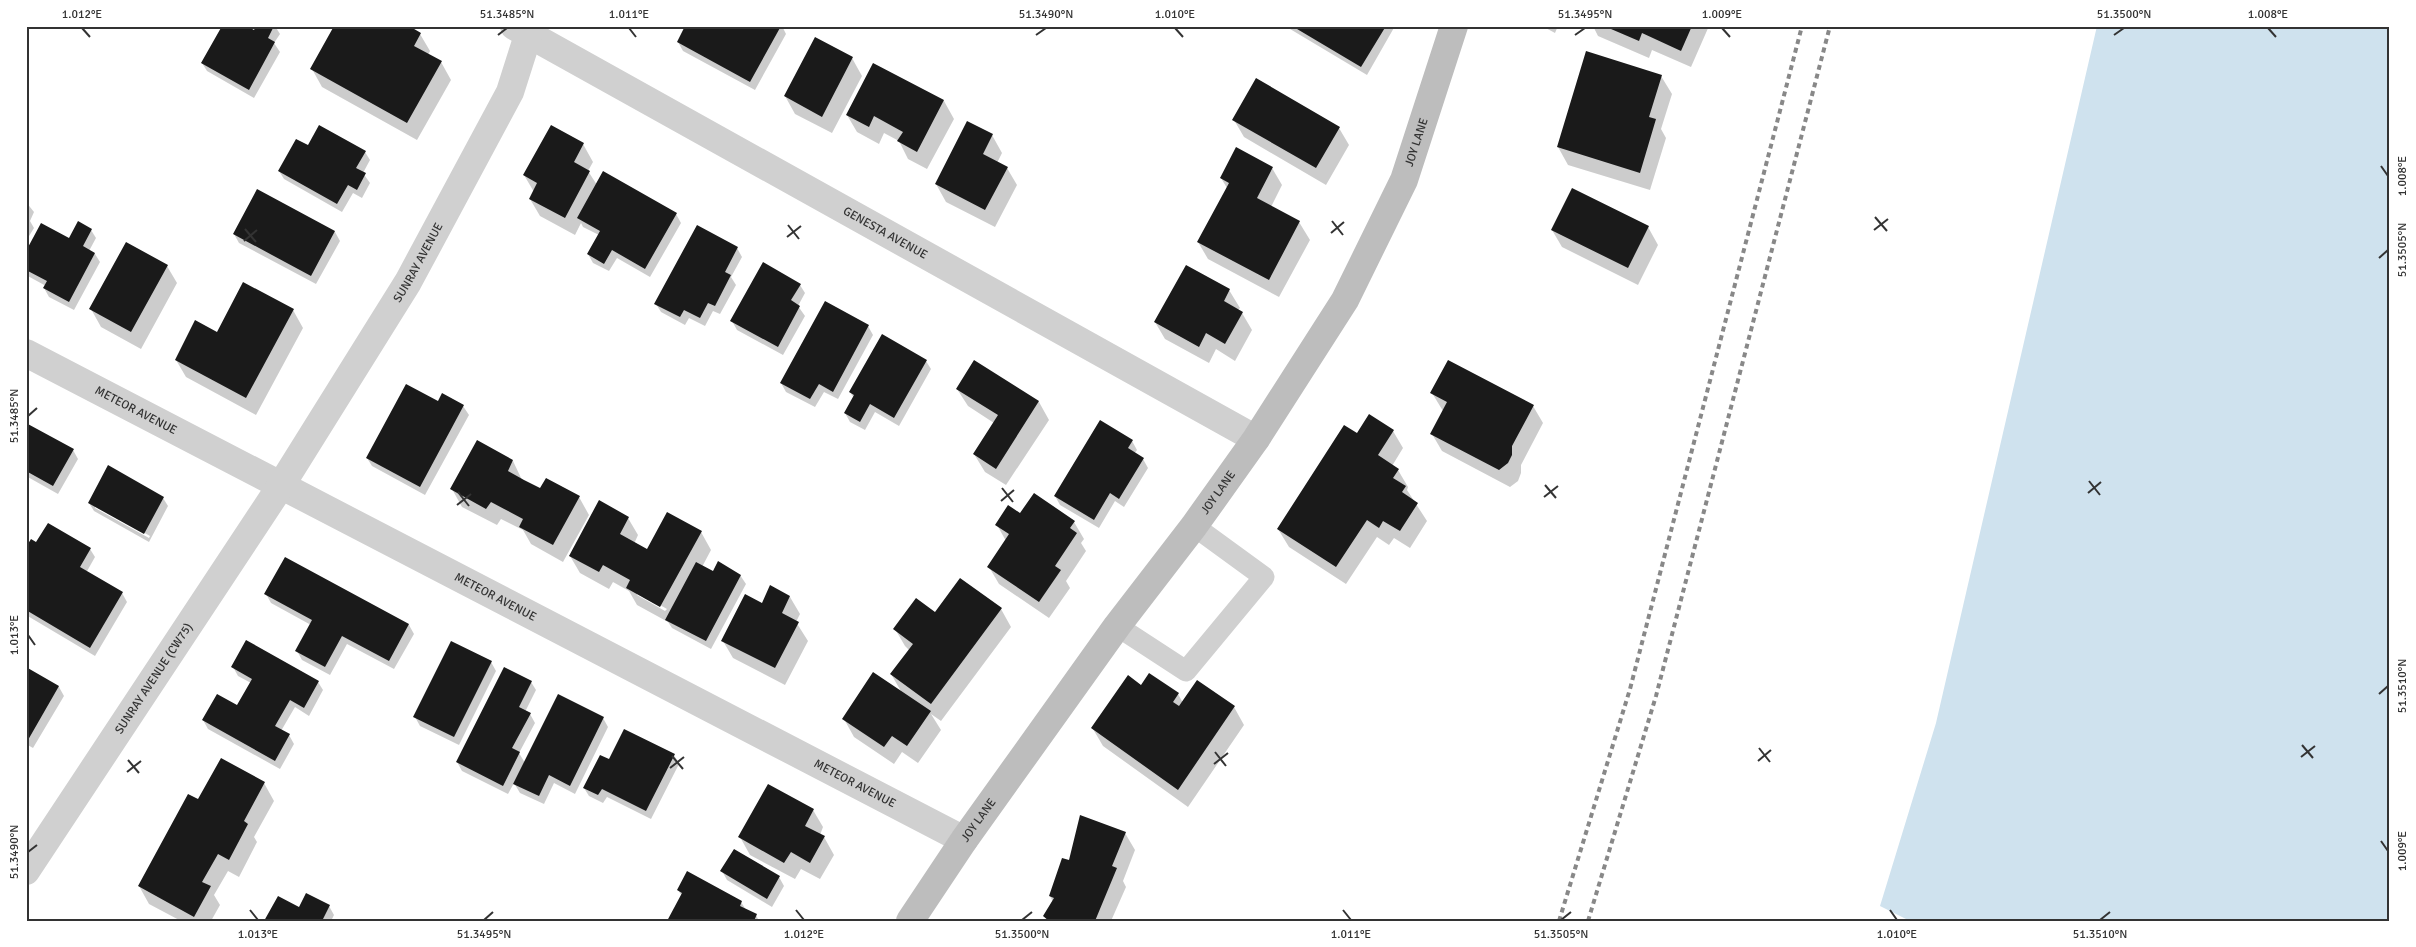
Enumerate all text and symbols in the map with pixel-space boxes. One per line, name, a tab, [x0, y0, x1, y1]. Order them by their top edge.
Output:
text: 1.012°E	[62, 7, 102, 22]
text: 51.3485°N	[480, 7, 534, 22]
text: 1.011°E	[609, 7, 649, 22]
text: 51.3490°N	[1019, 7, 1073, 22]
text: 1.010°E	[1155, 7, 1195, 22]
text: 51.3495°N	[1558, 7, 1612, 22]
text: 1.009°E	[1702, 7, 1742, 22]
text: 51.3500°N	[2097, 7, 2151, 22]
text: 1.008°E	[2248, 7, 2288, 22]
street label: JOY LANE	[1402, 116, 1432, 168]
text: 1.008°E	[2395, 156, 2410, 196]
street label: GENESTA AVENUE	[840, 204, 930, 263]
street label: SUNRAY AVENUE	[390, 220, 447, 305]
text: 51.3505°N	[2395, 223, 2410, 277]
street label: METEOR AVENUE	[92, 383, 180, 438]
text: 51.3485°N	[7, 389, 22, 443]
street label: JOY LANE	[1198, 468, 1239, 517]
street label: METEOR AVENUE	[452, 570, 539, 625]
text: 1.013°E	[7, 615, 22, 655]
street label: SUNRAY AVENUE (CW75)	[112, 620, 196, 737]
text: 51.3510°N	[2395, 659, 2410, 713]
street label: METEOR AVENUE	[811, 756, 898, 811]
street label: JOY LANE	[958, 795, 1000, 845]
text: 51.3490°N	[7, 825, 22, 879]
text: 1.009°E	[2395, 831, 2410, 871]
text: 1.013°E	[238, 927, 278, 942]
text: 51.3495°N	[457, 927, 511, 942]
text: 1.012°E	[784, 927, 824, 942]
text: 51.3500°N	[995, 927, 1049, 942]
text: 1.011°E	[1331, 927, 1371, 942]
text: 51.3505°N	[1534, 927, 1588, 942]
text: 1.010°E	[1877, 927, 1917, 942]
text: 51.3510°N	[2073, 927, 2127, 942]

